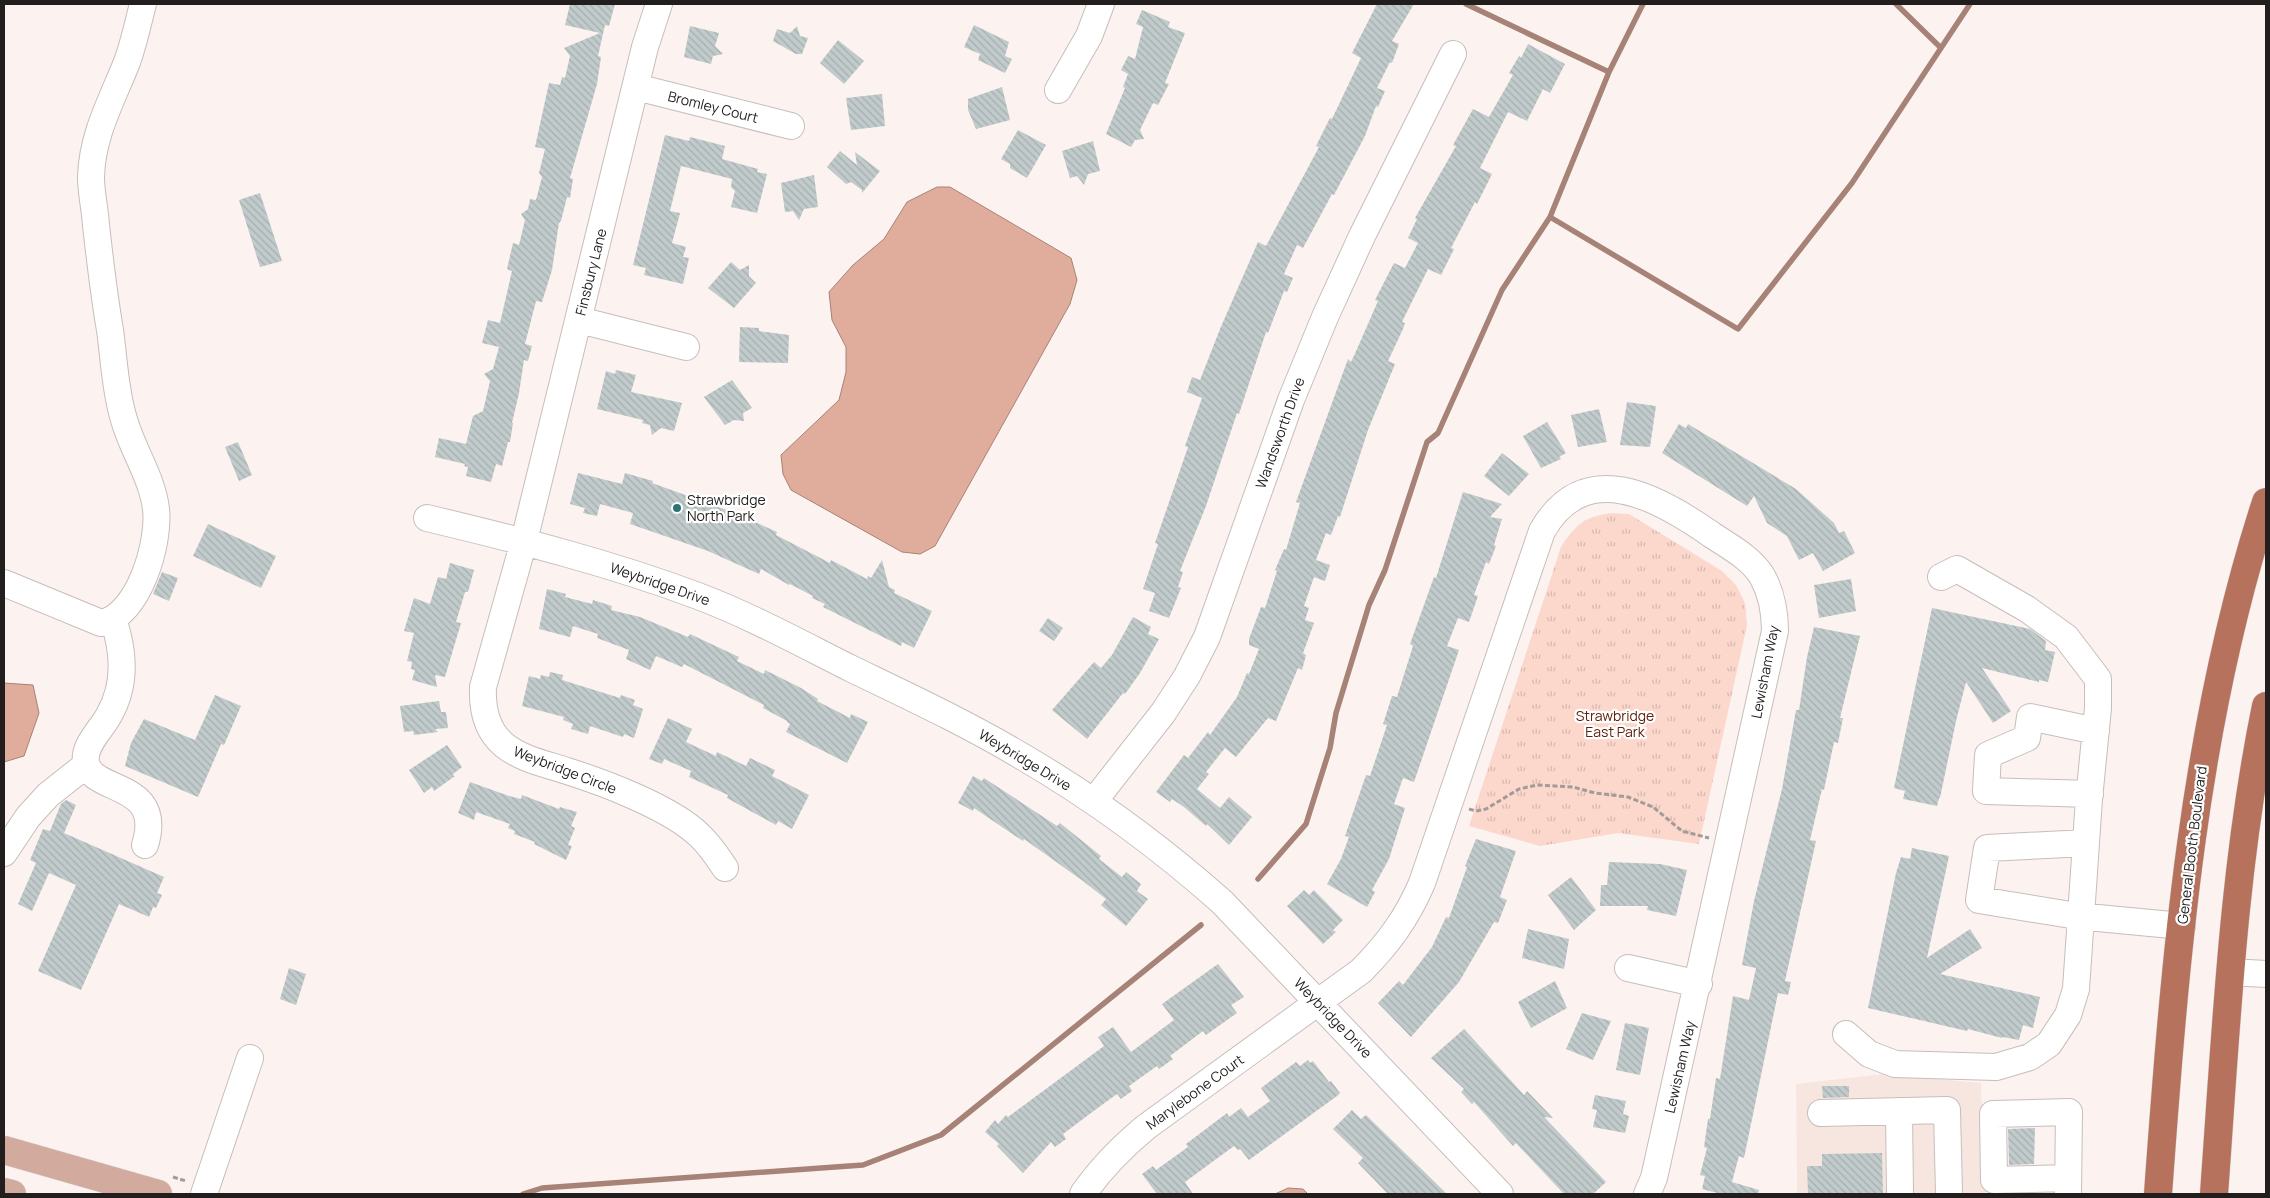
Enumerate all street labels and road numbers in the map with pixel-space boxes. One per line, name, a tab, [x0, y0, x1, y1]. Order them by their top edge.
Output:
street label: Bromley Court	[666, 86, 761, 127]
street label: Finsbury Lane	[571, 226, 611, 317]
street label: Wandsworth Drive	[1251, 375, 1308, 491]
street label: Weybridge Drive	[608, 558, 713, 610]
street label: Lewisham Way	[1746, 623, 1783, 720]
street label: Weybridge Drive	[976, 724, 1075, 795]
street label: Weybridge Circle	[511, 741, 619, 798]
street label: General Booth Boulevard	[2172, 765, 2211, 925]
street label: Weybridge Drive	[1290, 973, 1377, 1062]
street label: Lewisham Way	[1660, 1018, 1700, 1115]
street label: Marylebone Court	[1142, 1049, 1248, 1134]

